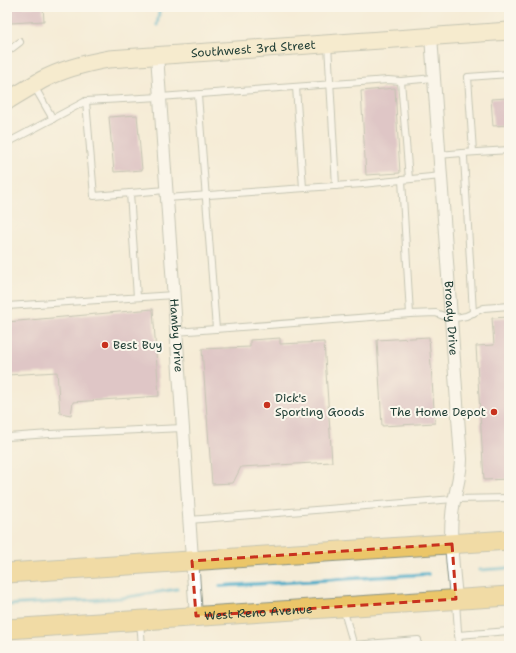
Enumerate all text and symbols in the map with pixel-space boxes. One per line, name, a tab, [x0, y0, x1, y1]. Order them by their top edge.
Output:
street label: Southwest 3rd Street	[190, 37, 316, 61]
street label: Broady Drive	[440, 280, 462, 356]
street label: Hamby Drive	[166, 298, 187, 373]
place label: Best Buy	[113, 337, 163, 353]
marker: Best Buy	[100, 340, 110, 350]
place label: Dick's Sporting Goods	[275, 390, 365, 420]
marker: Dick's Sporting Goods	[262, 400, 272, 410]
place label: The Home Depot	[390, 404, 486, 420]
marker: The Home Depot	[489, 407, 499, 417]
street label: West Reno Avenue	[204, 601, 313, 624]

